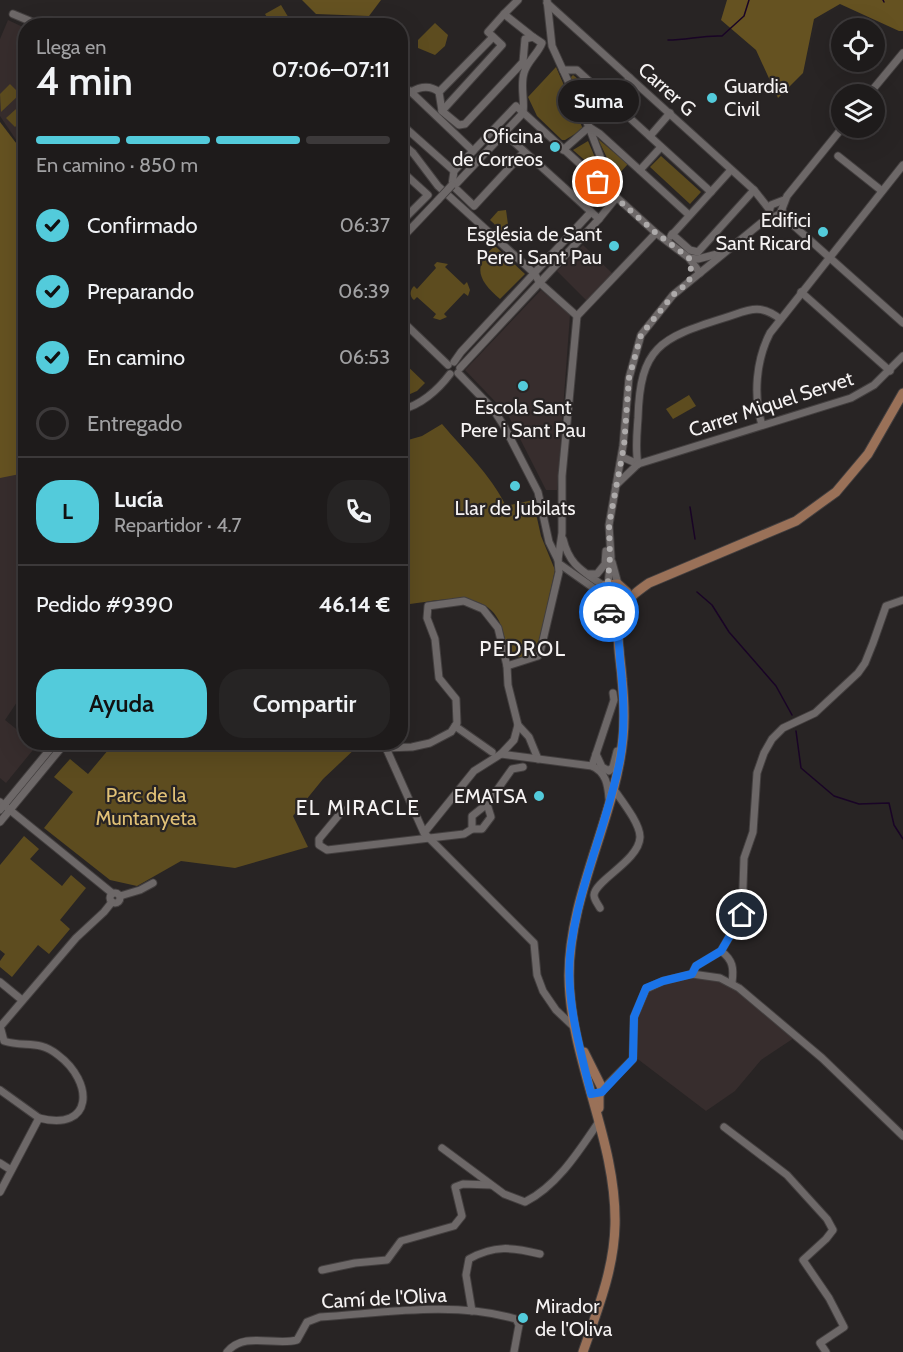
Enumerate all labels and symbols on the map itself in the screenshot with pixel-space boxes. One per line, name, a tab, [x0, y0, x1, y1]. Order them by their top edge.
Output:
street label: Carrer G	[633, 57, 701, 121]
place label: Guardia Civil	[724, 74, 789, 121]
callout: Suma	[558, 80, 638, 122]
marker: Guardia Civil	[705, 91, 719, 105]
place label: Oficina de Correos	[452, 124, 543, 171]
marker: Oficina de Correos	[548, 140, 562, 154]
pin	[572, 156, 623, 207]
place label: Edifici Sant Ricard	[715, 208, 811, 255]
place label: Església de Sant Pere i Sant Pau	[466, 222, 602, 269]
marker: Edifici Sant Ricard	[816, 225, 830, 239]
marker: Església de Sant Pere i Sant Pau	[607, 239, 621, 253]
street label: Carrer Miquel Servet	[686, 366, 857, 442]
marker: Escola Sant Pere i Sant Pau	[516, 379, 530, 393]
place label: Escola Sant Pere i Sant Pau	[460, 395, 586, 442]
marker: Llar de Jubilats	[508, 479, 522, 493]
place label: Llar de Jubilats	[455, 496, 575, 520]
courier	[579, 582, 639, 642]
district label: PEDROL	[479, 636, 567, 661]
park label: Parc de la Muntanyeta	[95, 783, 197, 830]
place label: EMATSA	[454, 784, 528, 808]
marker: EMATSA	[532, 789, 546, 803]
district label: EL MIRACLE	[296, 795, 420, 820]
pin	[716, 889, 767, 940]
street label: Camí de l'Oliva	[321, 1283, 448, 1313]
place label: Mirador de l'Oliva	[535, 1294, 613, 1341]
marker: Mirador de l'Oliva	[516, 1311, 530, 1325]

